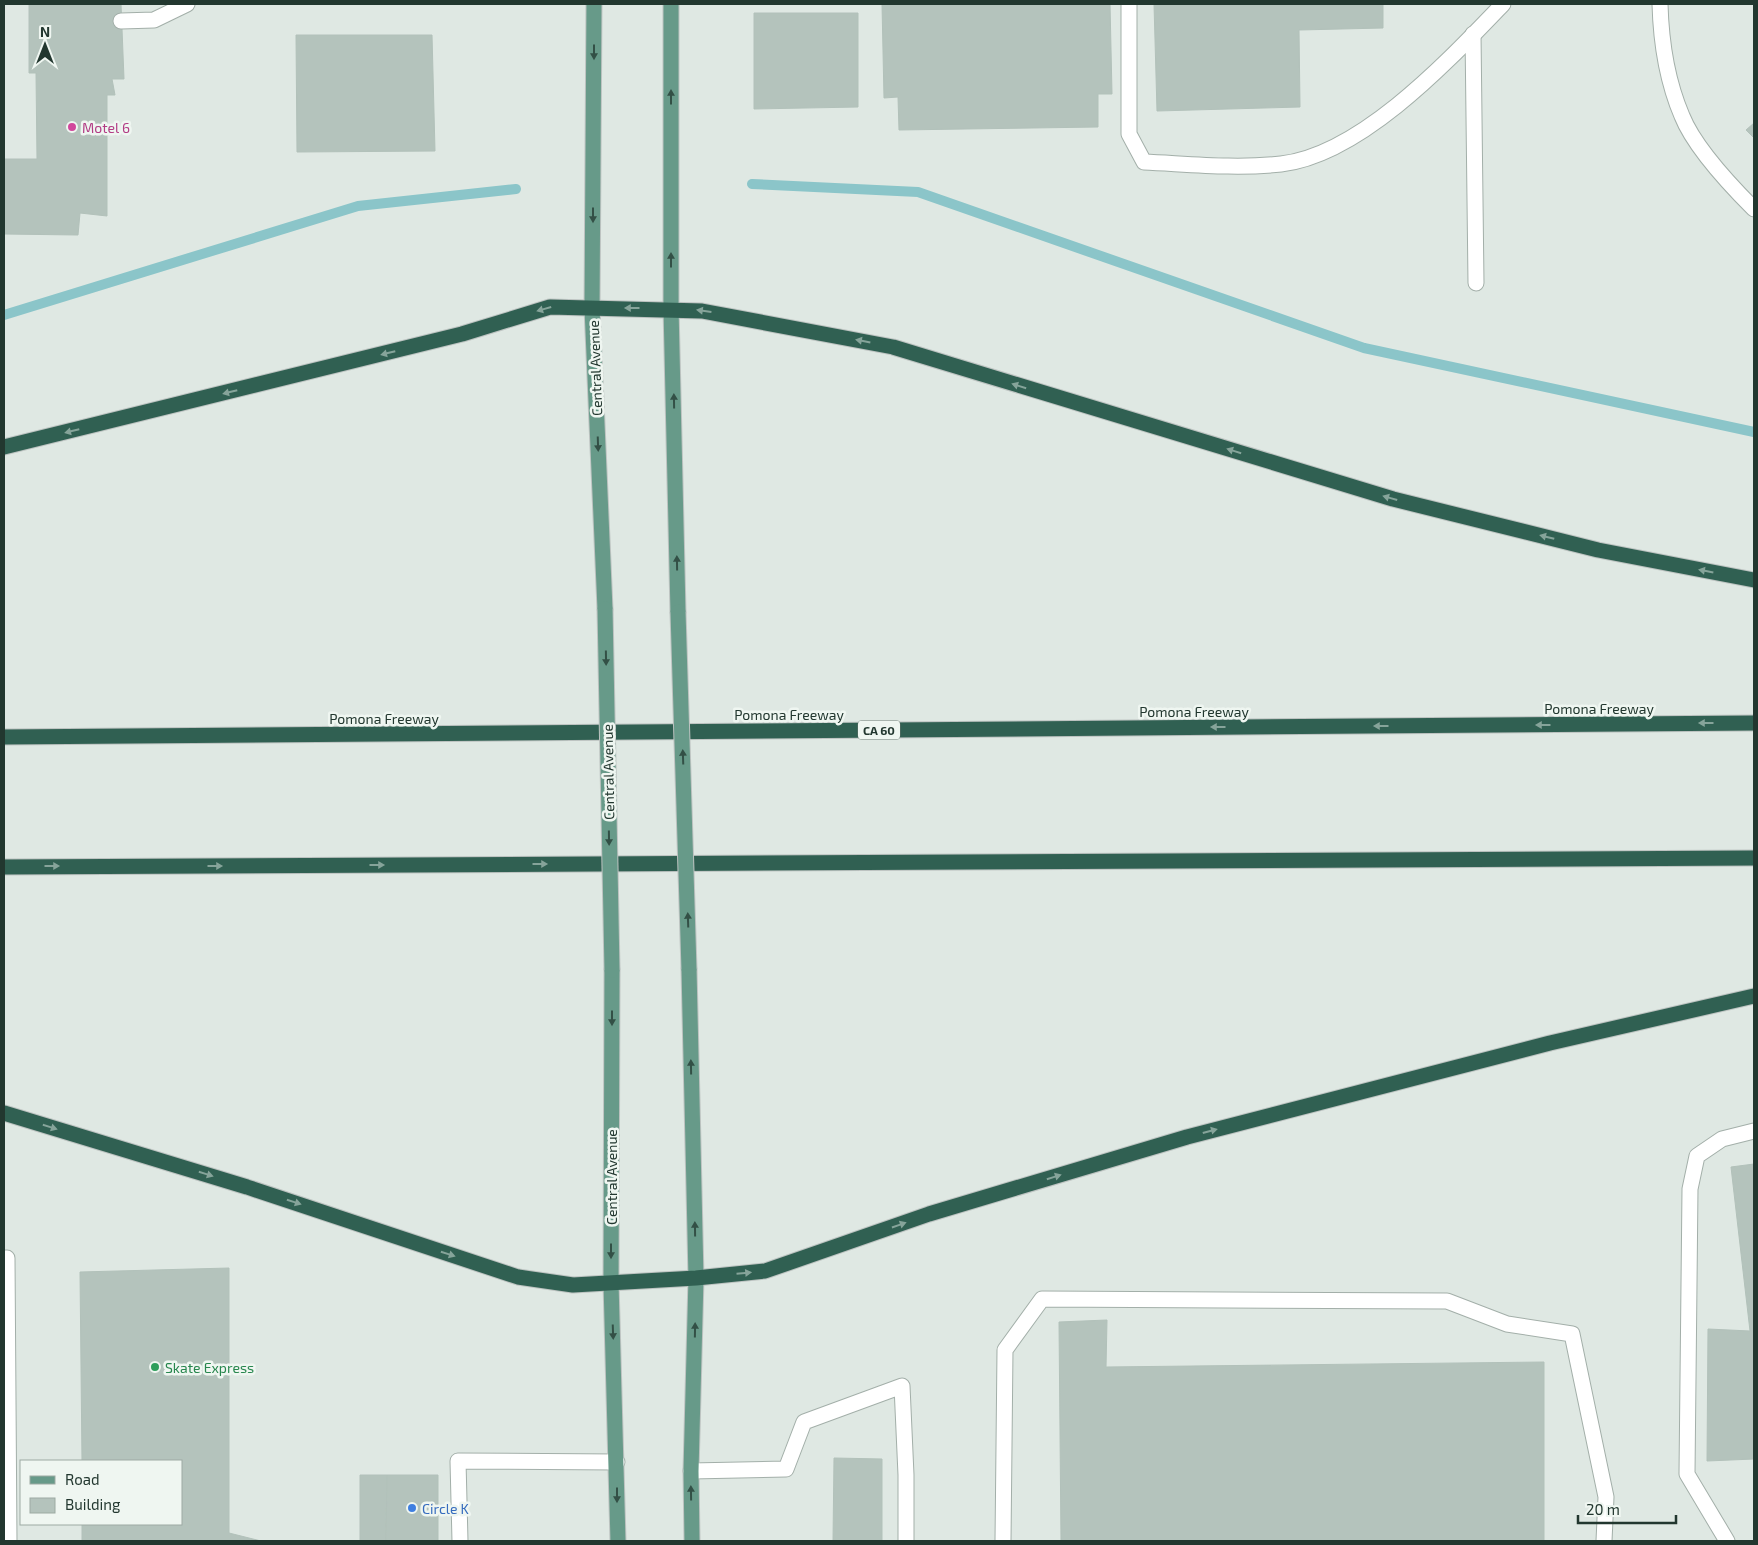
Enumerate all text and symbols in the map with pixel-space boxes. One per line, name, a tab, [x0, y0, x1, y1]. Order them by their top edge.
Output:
north arrow	[20, 20, 70, 70]
text: N	[40, 23, 50, 40]
one-way arrow	[590, 45, 598, 61]
one-way arrow	[667, 89, 675, 105]
place label: Motel 6	[82, 119, 130, 136]
marker: Motel 6	[66, 121, 78, 133]
one-way arrow	[589, 207, 597, 223]
one-way arrow	[667, 251, 675, 267]
one-way arrow	[624, 304, 640, 312]
one-way arrow	[536, 305, 551, 313]
one-way arrow	[695, 307, 711, 315]
street label: Central Avenue	[585, 320, 605, 416]
one-way arrow	[856, 337, 871, 345]
one-way arrow	[380, 349, 395, 357]
one-way arrow	[1012, 381, 1027, 389]
one-way arrow	[222, 388, 237, 396]
one-way arrow	[669, 392, 677, 408]
one-way arrow	[65, 427, 80, 435]
one-way arrow	[594, 436, 602, 452]
one-way arrow	[1226, 447, 1241, 455]
one-way arrow	[1382, 494, 1397, 502]
one-way arrow	[1540, 533, 1555, 541]
one-way arrow	[673, 555, 681, 571]
one-way arrow	[1698, 566, 1714, 574]
one-way arrow	[602, 650, 610, 666]
street label: Pomona Freeway	[1544, 700, 1654, 717]
street label: Pomona Freeway	[1139, 703, 1249, 720]
street label: Pomona Freeway	[734, 706, 844, 723]
street label: Pomona Freeway	[329, 710, 439, 727]
road number: CA 60	[858, 720, 900, 740]
one-way arrow	[1697, 720, 1713, 728]
one-way arrow	[1535, 721, 1551, 729]
one-way arrow	[1372, 722, 1388, 730]
one-way arrow	[1210, 723, 1226, 731]
street label: Central Avenue	[599, 724, 617, 820]
one-way arrow	[678, 749, 686, 765]
one-way arrow	[605, 830, 613, 846]
one-way arrow	[532, 860, 548, 868]
one-way arrow	[370, 861, 386, 869]
one-way arrow	[45, 862, 61, 870]
one-way arrow	[207, 862, 223, 870]
one-way arrow	[683, 912, 691, 928]
one-way arrow	[608, 1011, 616, 1027]
one-way arrow	[687, 1059, 695, 1075]
one-way arrow	[43, 1124, 58, 1132]
one-way arrow	[1203, 1127, 1218, 1135]
street label: Central Avenue	[603, 1129, 620, 1225]
one-way arrow	[199, 1171, 214, 1179]
one-way arrow	[1047, 1172, 1062, 1180]
one-way arrow	[286, 1199, 301, 1207]
one-way arrow	[691, 1221, 699, 1237]
one-way arrow	[892, 1221, 907, 1229]
one-way arrow	[607, 1243, 615, 1259]
one-way arrow	[441, 1250, 456, 1258]
one-way arrow	[737, 1269, 753, 1277]
one-way arrow	[691, 1322, 699, 1338]
one-way arrow	[609, 1324, 617, 1340]
place label: Skate Express	[165, 1359, 254, 1376]
marker: Skate Express	[149, 1361, 161, 1373]
legend	[20, 1460, 182, 1525]
text: Road	[65, 1470, 100, 1488]
one-way arrow	[687, 1484, 695, 1500]
one-way arrow	[613, 1487, 621, 1503]
scale bar	[1578, 1492, 1676, 1524]
text: Building	[65, 1495, 121, 1513]
place label: Circle K	[422, 1500, 470, 1517]
text: 20 m	[1586, 1500, 1620, 1518]
marker: Circle K	[406, 1502, 418, 1514]

